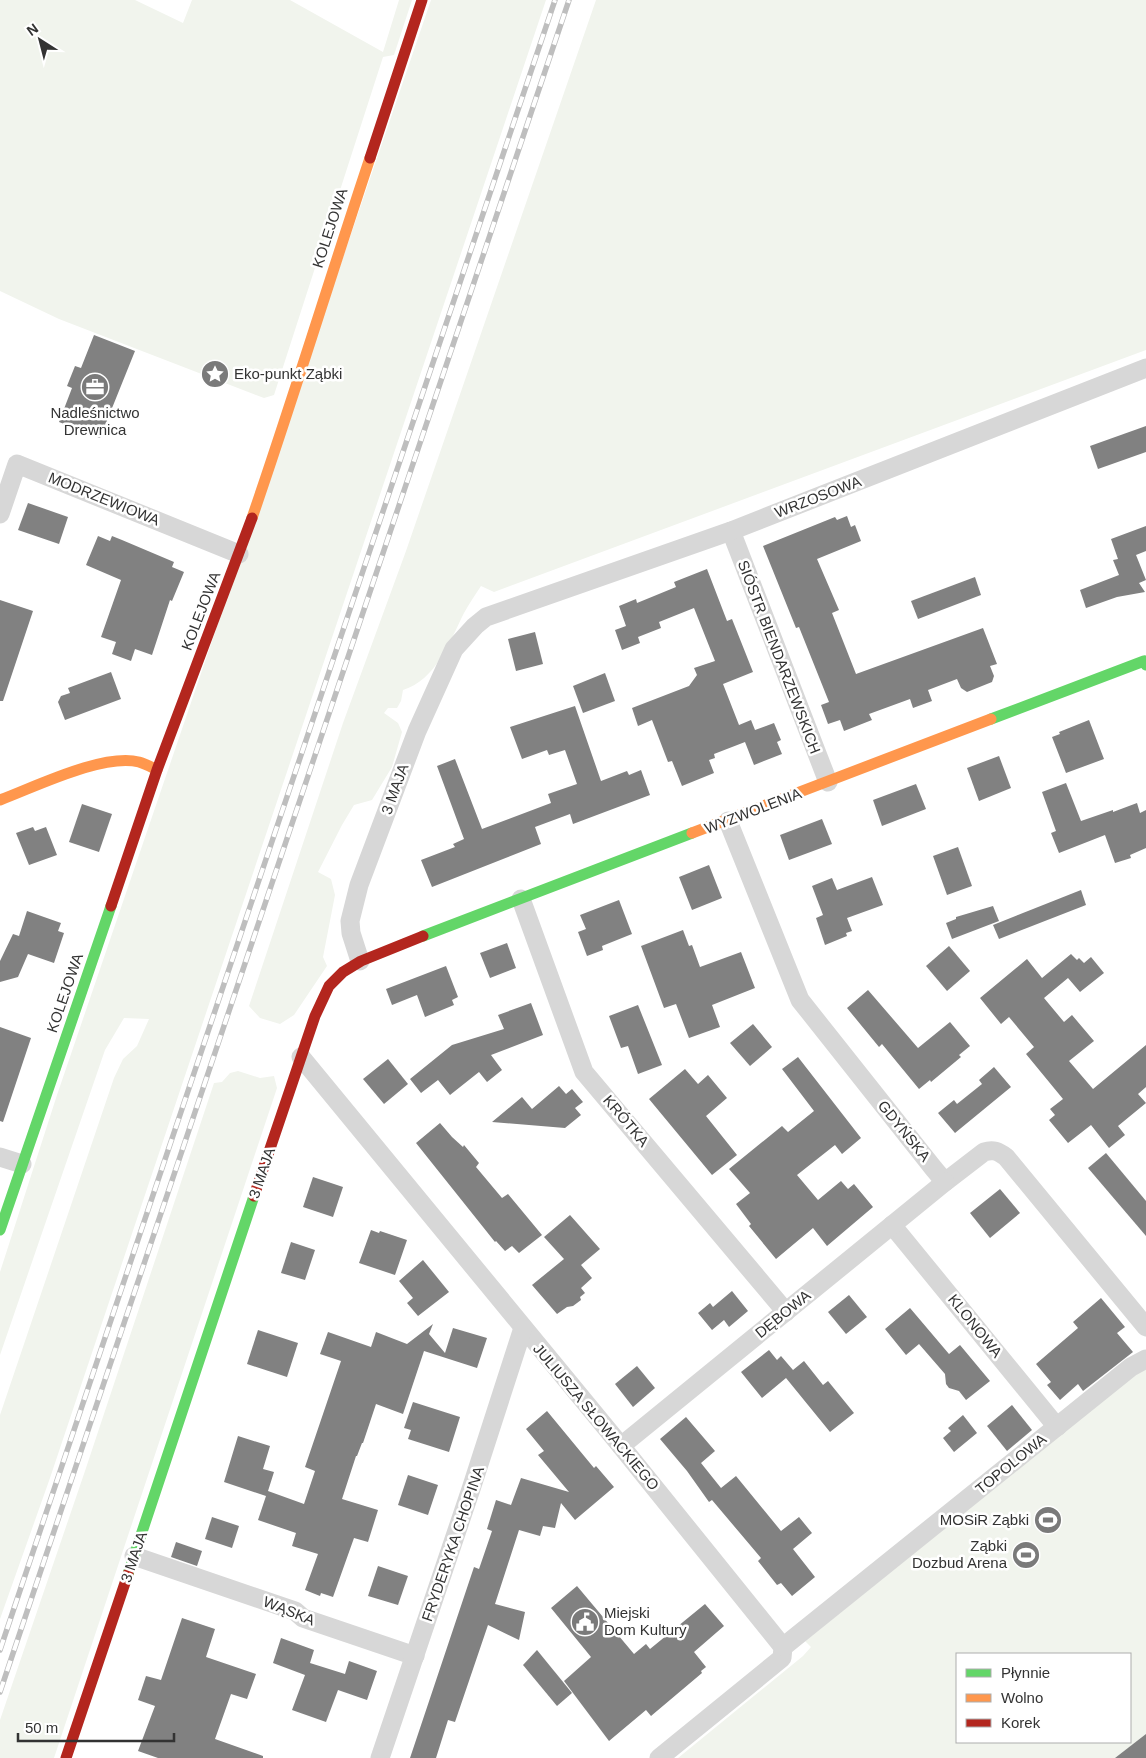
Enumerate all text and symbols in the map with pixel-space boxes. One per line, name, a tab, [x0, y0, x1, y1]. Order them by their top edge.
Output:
north arrow	[15, 15, 65, 65]
text: N	[24, 20, 41, 39]
street label: KOLEJOWA	[309, 186, 350, 270]
place icon: Eko-punkt Ząbki	[200, 359, 230, 389]
place label: Eko-punkt Ząbki	[234, 365, 342, 382]
office icon: Nadleśnictwo Drewnica	[80, 372, 110, 402]
place label: Nadleśnictwo Drewnica	[50, 404, 140, 438]
street label: MODRZEWIOWA	[46, 468, 162, 529]
street label: WRZOSOWA	[772, 472, 863, 521]
street label: SIÓSTR BIENDARZEWSKICH	[735, 558, 824, 756]
street label: KOLEJOWA	[178, 569, 223, 653]
street label: 3 MAJA	[378, 761, 411, 816]
street label: WYZWOLENIA	[702, 784, 804, 837]
street label: KOLEJOWA	[43, 951, 86, 1035]
street label: KRÓTKA	[600, 1092, 653, 1150]
street label: GDYŃSKA	[875, 1097, 934, 1165]
street label: 3 MAJA	[245, 1145, 278, 1200]
street label: DĘBOWA	[752, 1286, 814, 1341]
street label: KLONOWA	[945, 1291, 1006, 1361]
street label: JULIUSZA SŁOWACKIEGO	[530, 1340, 663, 1493]
street label: TOPOLOWA	[972, 1430, 1049, 1497]
street label: FRYDERYKA CHOPINA	[418, 1464, 487, 1624]
sports icon: MOSiR Ząbki	[1033, 1505, 1063, 1535]
place label: MOSiR Ząbki	[940, 1511, 1029, 1528]
street label: 3 MAJA	[117, 1529, 150, 1584]
place label: Ząbki Dozbud Arena	[912, 1537, 1008, 1571]
sports icon: Ząbki Dozbud Arena	[1011, 1540, 1041, 1570]
street label: WĄSKA	[261, 1593, 317, 1629]
place label: Miejski Dom Kultury	[604, 1604, 687, 1638]
public building icon: Miejski Dom Kultury	[570, 1607, 600, 1637]
legend	[956, 1653, 1131, 1743]
text: Płynnie	[1001, 1664, 1050, 1681]
text: Wolno	[1001, 1689, 1043, 1706]
scale bar	[18, 1710, 174, 1742]
text: Korek	[1001, 1714, 1041, 1731]
text: 50 m	[25, 1719, 58, 1736]

